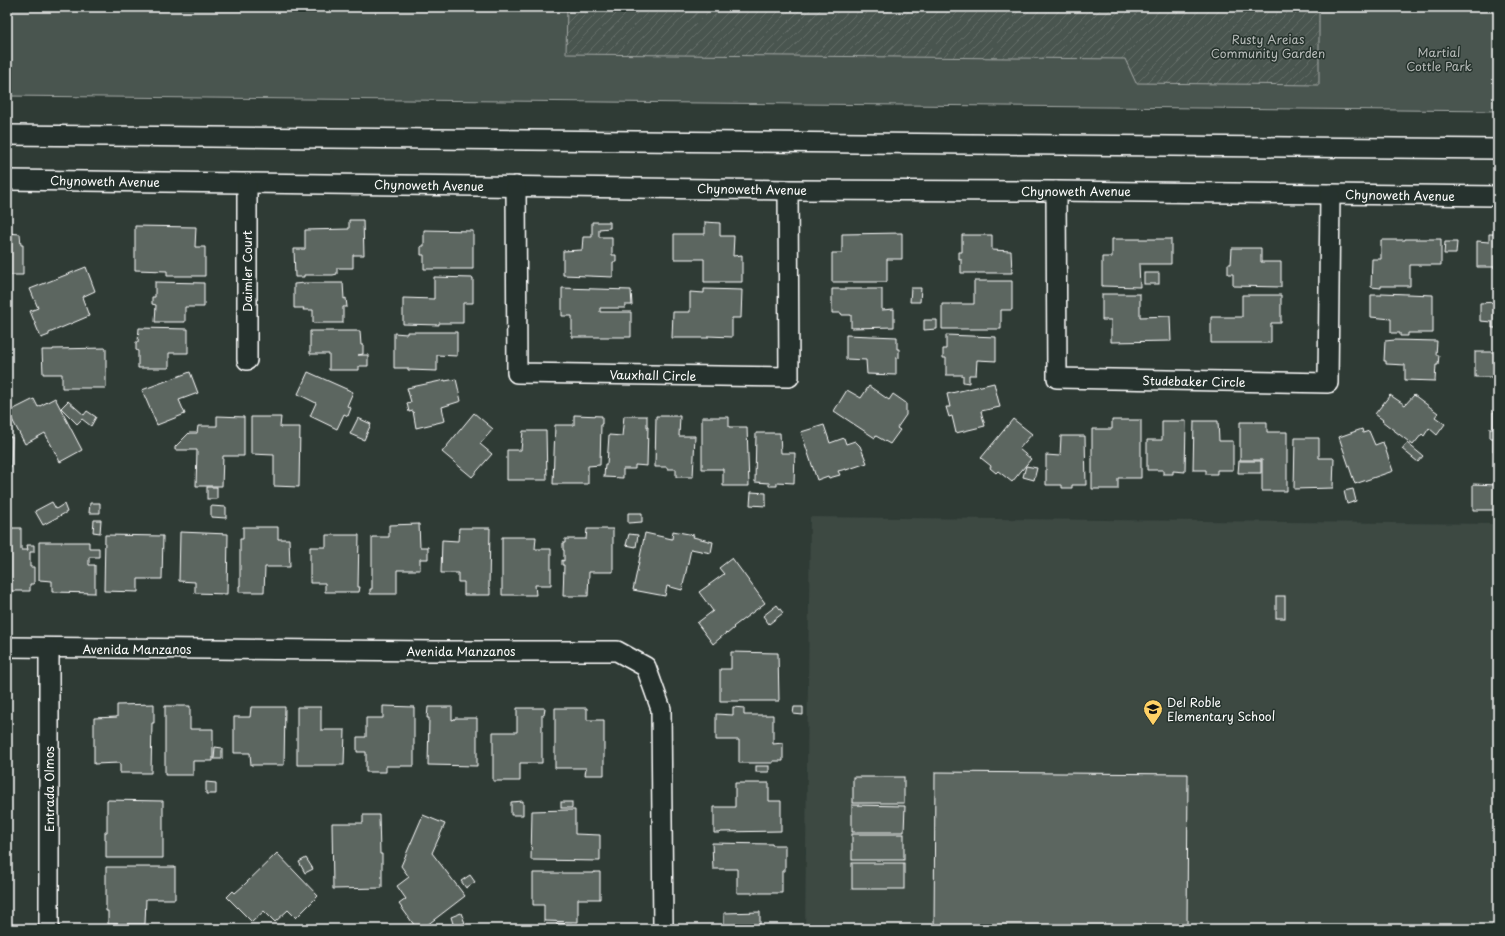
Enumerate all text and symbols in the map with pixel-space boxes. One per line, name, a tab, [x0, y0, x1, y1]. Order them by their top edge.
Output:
park label: Rusty Areias Community Garden	[1211, 30, 1325, 62]
park label: Martial Cottle Park	[1406, 43, 1472, 75]
street label: Chynoweth Avenue	[50, 171, 161, 191]
street label: Chynoweth Avenue	[374, 175, 485, 195]
street label: Chynoweth Avenue	[697, 179, 808, 199]
street label: Chynoweth Avenue	[1021, 182, 1131, 200]
street label: Chynoweth Avenue	[1345, 185, 1456, 205]
street label: Daimler Court	[238, 230, 256, 312]
street label: Vauxhall Circle	[609, 365, 697, 385]
street label: Studebaker Circle	[1142, 371, 1246, 391]
street label: Avenida Manzanos	[82, 640, 192, 658]
street label: Avenida Manzanos	[406, 642, 516, 660]
place label: Del Roble Elementary School	[1167, 693, 1275, 725]
school or university icon: Del Roble Elementary School	[1142, 698, 1164, 726]
street label: Entrada Olmos	[40, 746, 58, 832]

